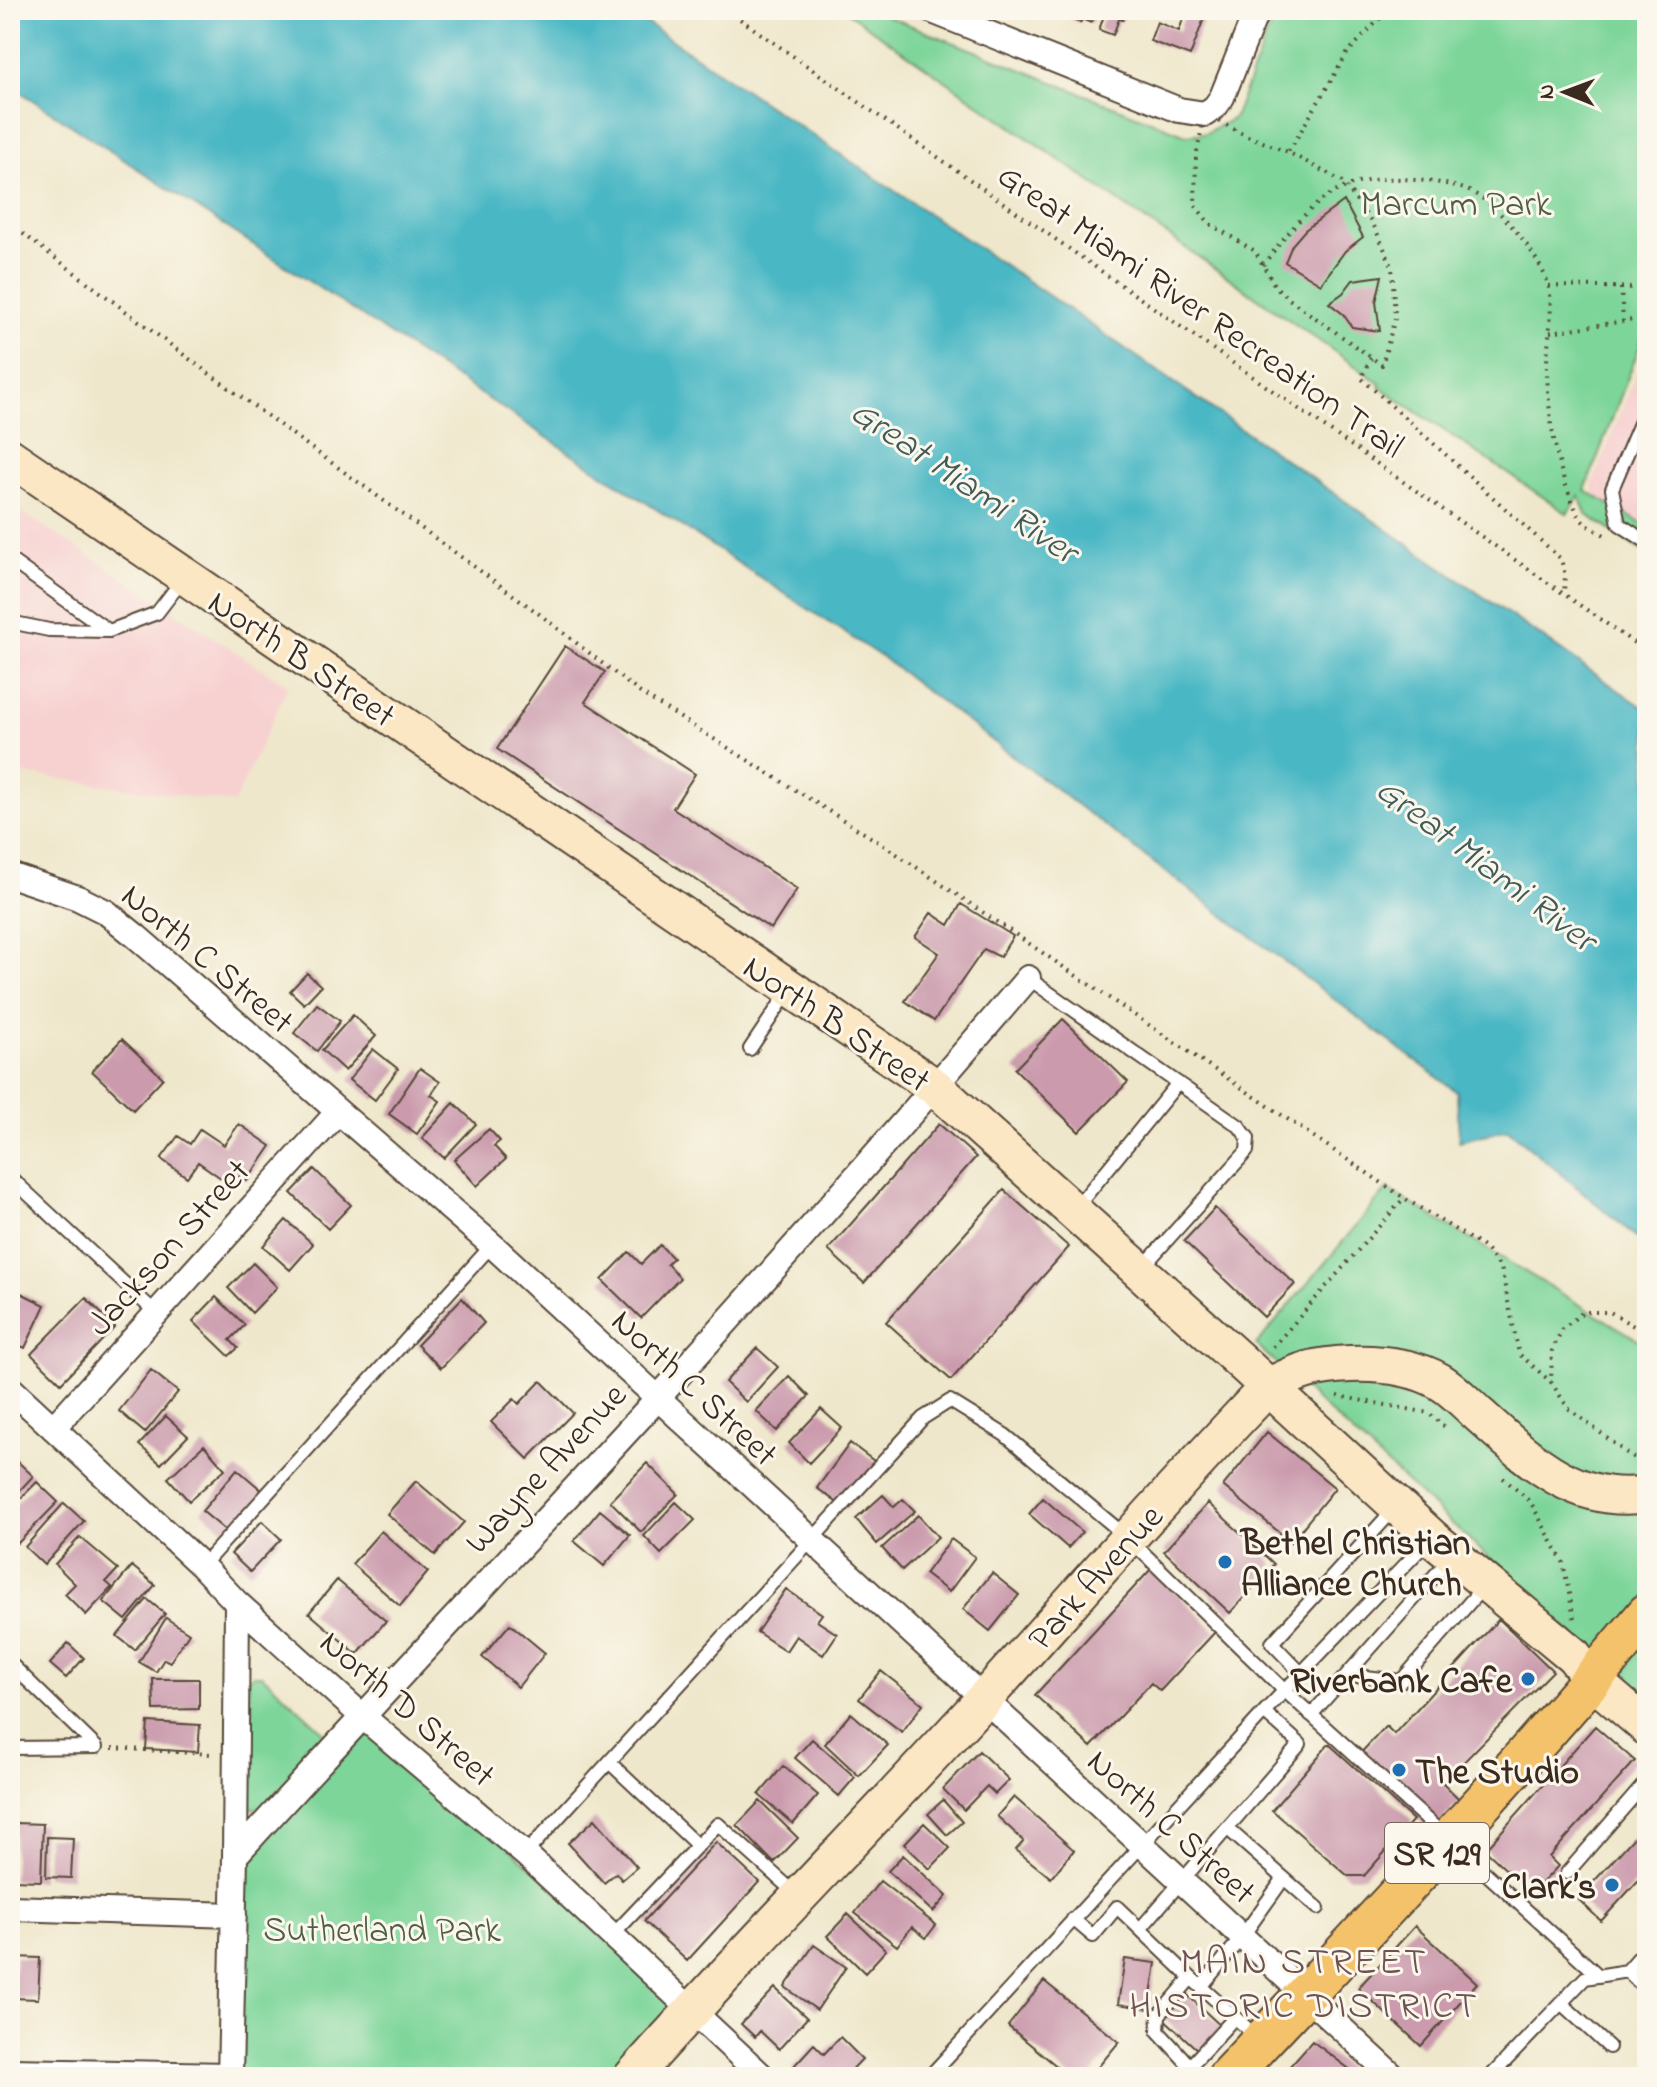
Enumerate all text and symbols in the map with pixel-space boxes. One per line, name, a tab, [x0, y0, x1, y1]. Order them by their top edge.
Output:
north arrow	[1525, 52, 1605, 132]
text: N	[1532, 84, 1564, 99]
street label: Great Miami River Recreation Trail	[985, 152, 1414, 474]
park label: Marcum Park	[1361, 180, 1552, 233]
water label: Great Miami River	[838, 386, 1091, 583]
street label: North B Street	[196, 578, 405, 743]
water label: Great Miami River	[1362, 764, 1610, 971]
street label: North C Street	[108, 872, 304, 1049]
street label: North B Street	[731, 943, 940, 1108]
street label: Jackson Street	[76, 1148, 265, 1350]
street label: North C Street	[597, 1298, 788, 1481]
street label: Wayne Avenue	[454, 1372, 642, 1568]
street label: Park Avenue	[1017, 1493, 1178, 1664]
place label: Bethel Christian Alliance Church	[1239, 1519, 1470, 1613]
marker: Bethel Christian Alliance Church	[1216, 1553, 1234, 1571]
street label: North D Street	[306, 1619, 506, 1802]
place label: Riverbank Cafe	[1290, 1657, 1513, 1710]
marker: Riverbank Cafe	[1519, 1670, 1537, 1688]
street label: North C Street	[1074, 1738, 1266, 1919]
place label: The Studio	[1415, 1748, 1579, 1801]
marker: The Studio	[1390, 1761, 1408, 1779]
road number: SR 129	[1385, 1823, 1489, 1883]
place label: Clark’s	[1502, 1863, 1596, 1916]
marker: Clark’s	[1603, 1876, 1621, 1894]
park label: Sutherland Park	[263, 1906, 501, 1959]
district label: MAIN STREET HISTORIC DISTRICT	[1129, 1936, 1479, 2036]

